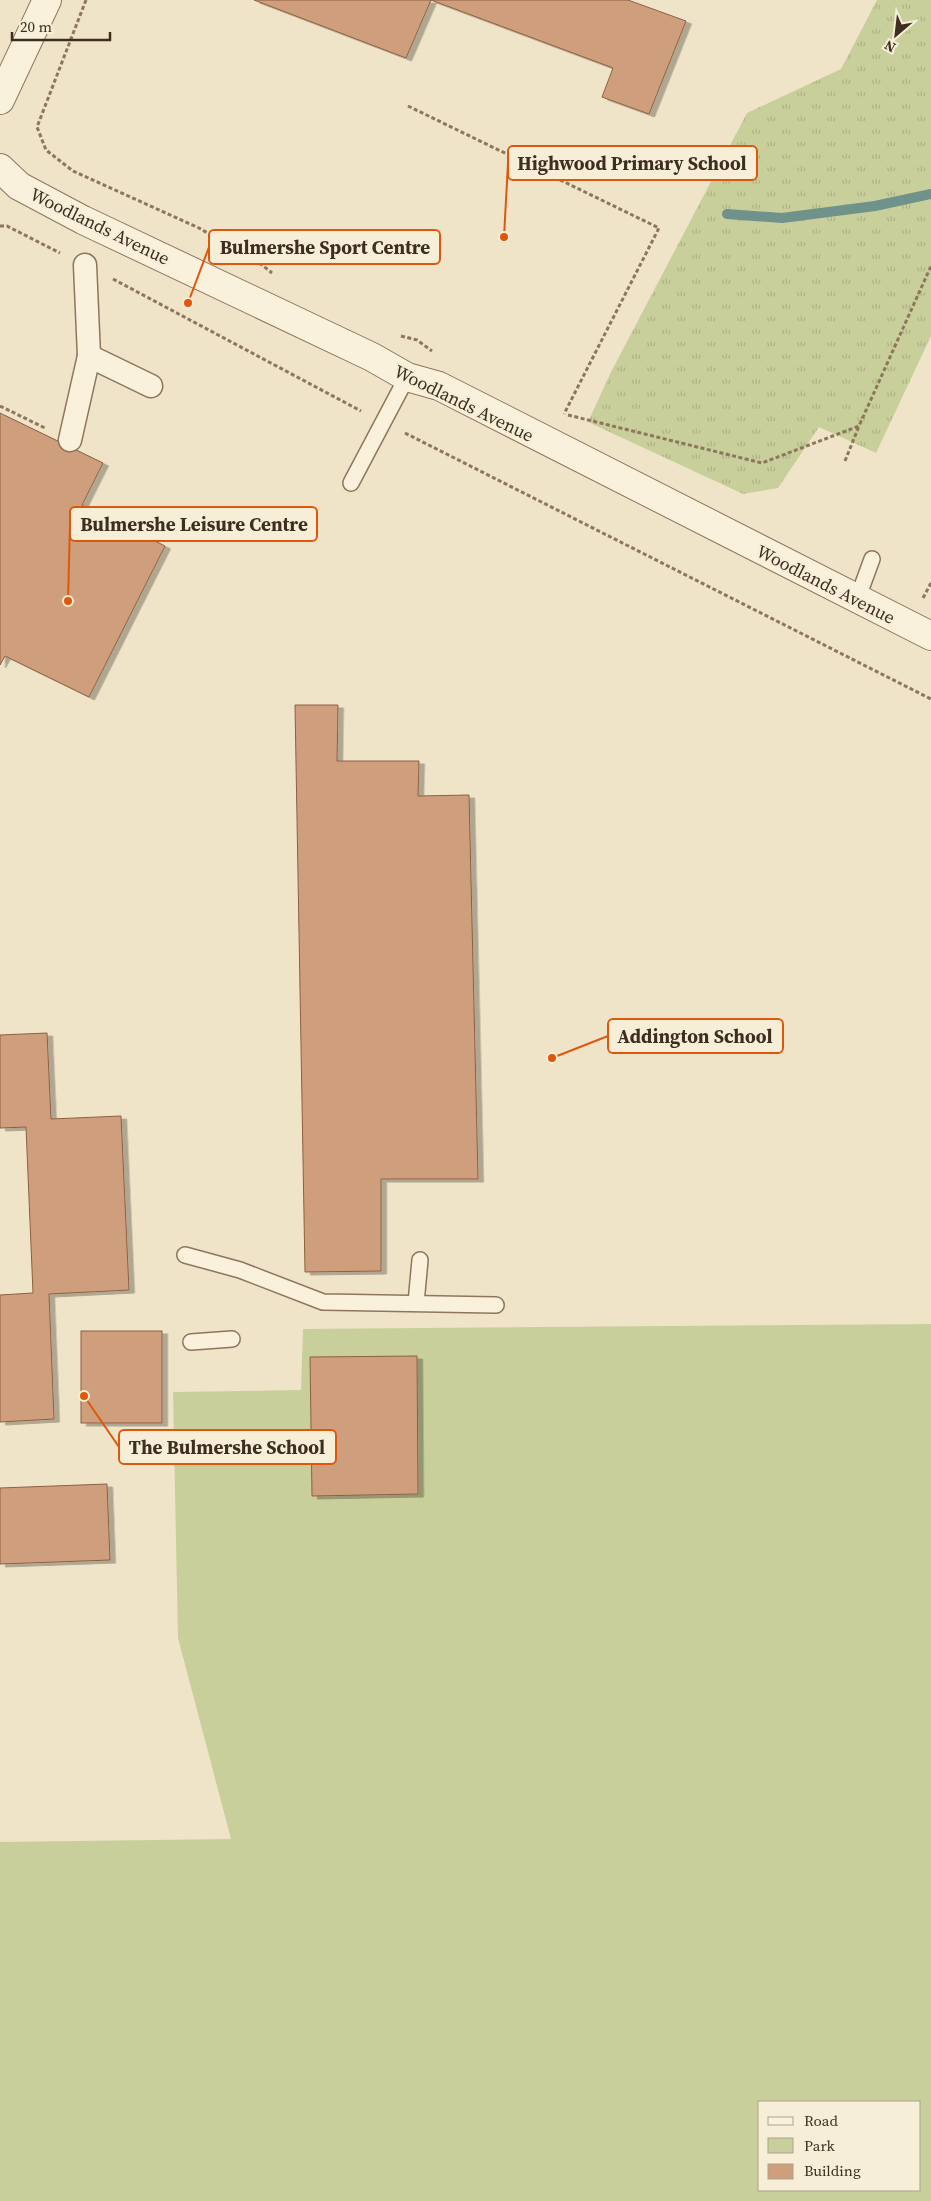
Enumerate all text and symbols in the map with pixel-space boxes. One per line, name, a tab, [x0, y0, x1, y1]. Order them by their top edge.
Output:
scale bar	[12, 10, 110, 42]
north arrow	[871, 10, 921, 60]
text: 20 m	[20, 16, 52, 37]
text: N	[881, 35, 899, 58]
callout: Highwood Primary School	[508, 146, 757, 180]
text: Highwood Primary School	[517, 150, 747, 176]
street label: Woodlands Avenue	[26, 181, 174, 271]
callout: Bulmershe Sport Centre	[209, 230, 440, 264]
text: Bulmershe Sport Centre	[220, 234, 430, 260]
street label: Woodlands Avenue	[390, 358, 538, 448]
callout: Bulmershe Leisure Centre	[70, 507, 317, 541]
text: Bulmershe Leisure Centre	[80, 511, 308, 537]
street label: Woodlands Avenue	[752, 538, 900, 630]
callout: Addington School	[608, 1019, 783, 1053]
text: Addington School	[617, 1023, 773, 1049]
callout: The Bulmershe School	[119, 1430, 336, 1464]
text: The Bulmershe School	[129, 1434, 325, 1460]
legend	[758, 2101, 921, 2191]
text: Road	[804, 2110, 838, 2131]
text: Park	[804, 2135, 836, 2156]
text: Building	[804, 2160, 861, 2181]

